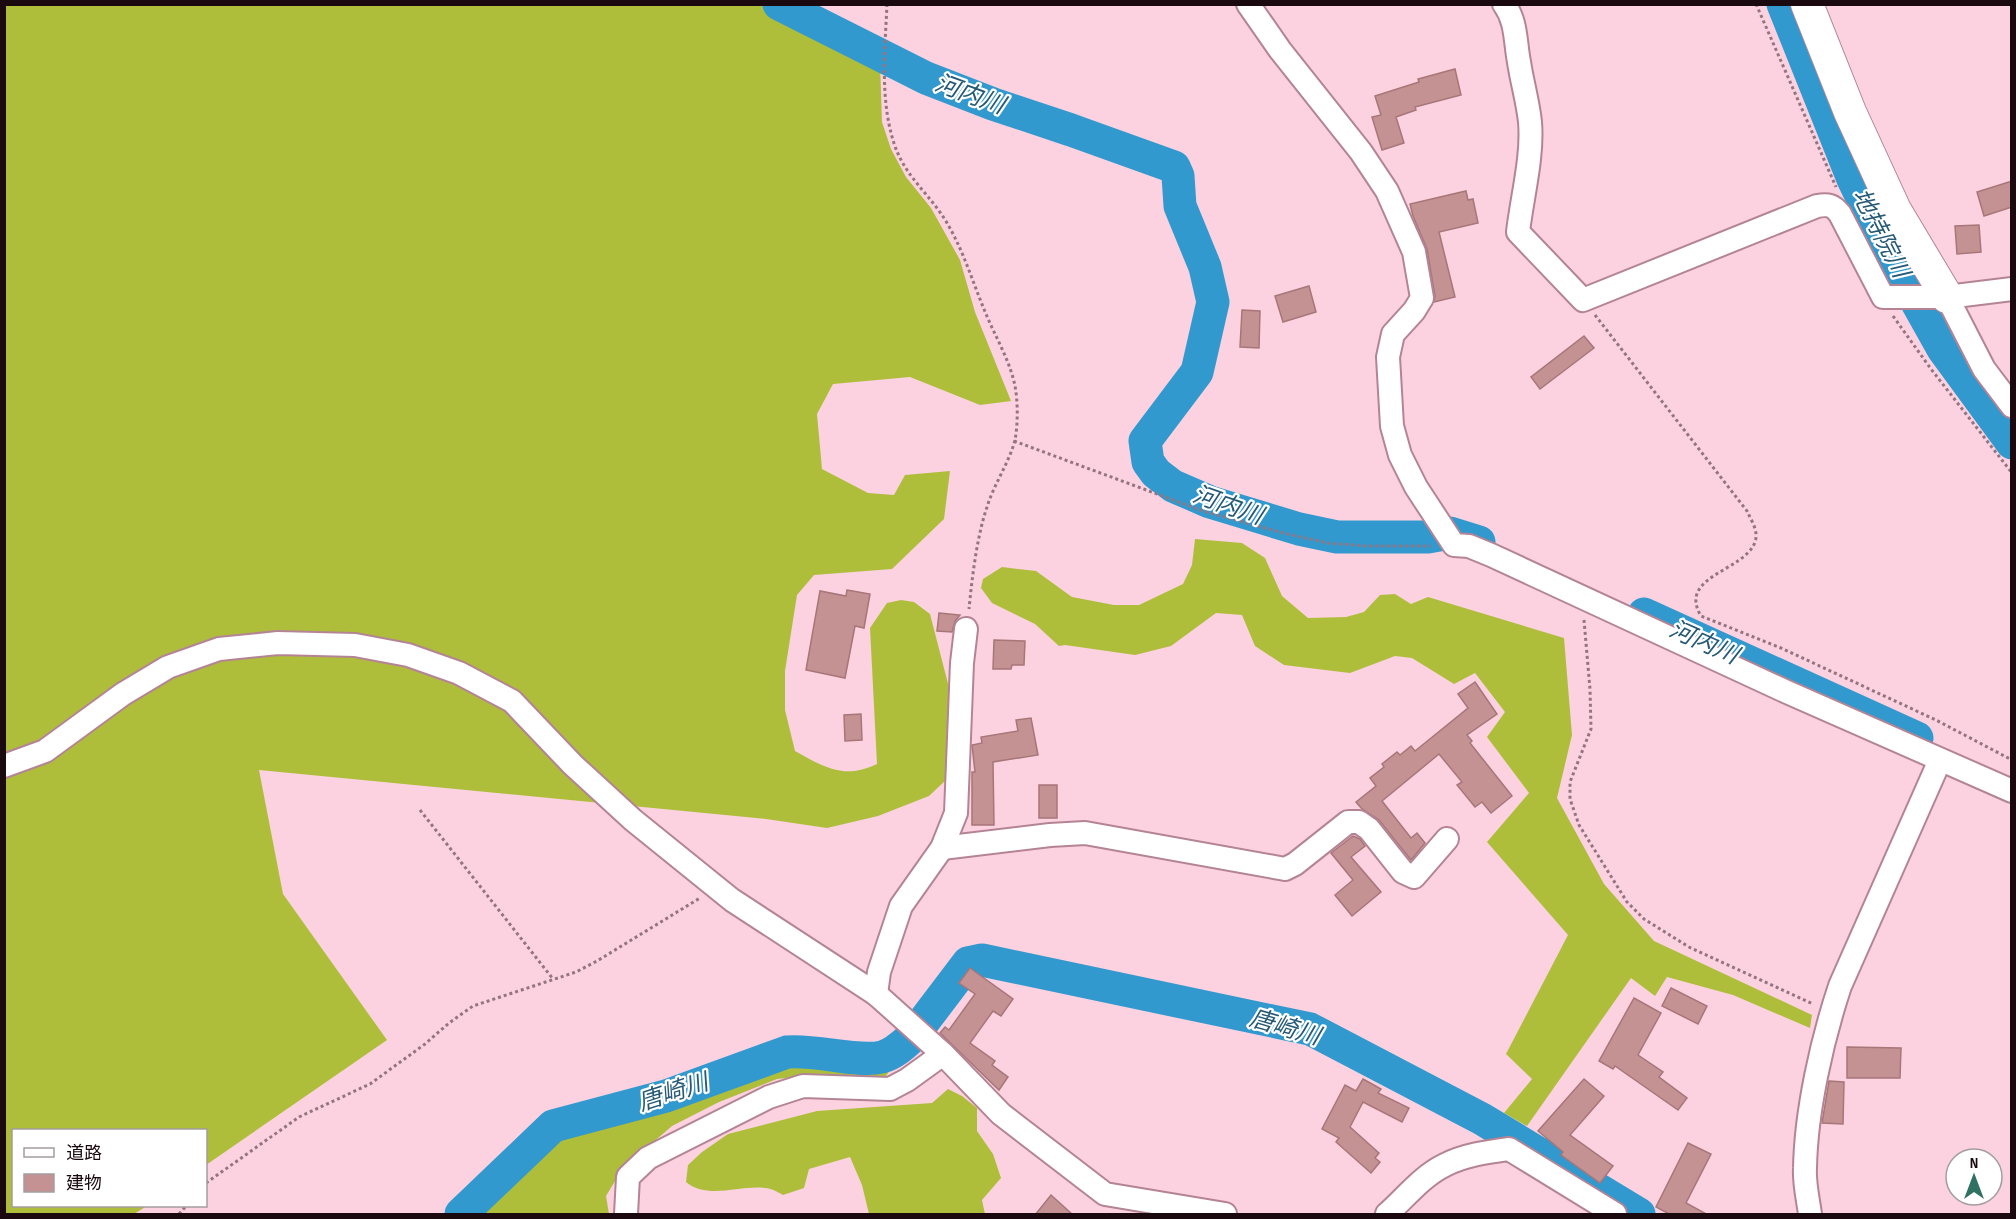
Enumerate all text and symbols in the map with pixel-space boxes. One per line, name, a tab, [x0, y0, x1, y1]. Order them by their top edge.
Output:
water label: 河内川	[931, 69, 1011, 121]
water label: 地持院川	[1846, 184, 1917, 285]
water label: 河内川	[1189, 480, 1269, 532]
water label: 河内川	[1665, 615, 1745, 672]
water label: 唐崎川	[1246, 1004, 1326, 1052]
water label: 唐崎川	[634, 1067, 715, 1117]
legend	[12, 1129, 207, 1207]
text: 道路	[66, 1143, 102, 1164]
north arrow	[1944, 1147, 2004, 1207]
text: N	[1970, 1154, 1978, 1173]
text: 建物	[66, 1173, 102, 1194]

